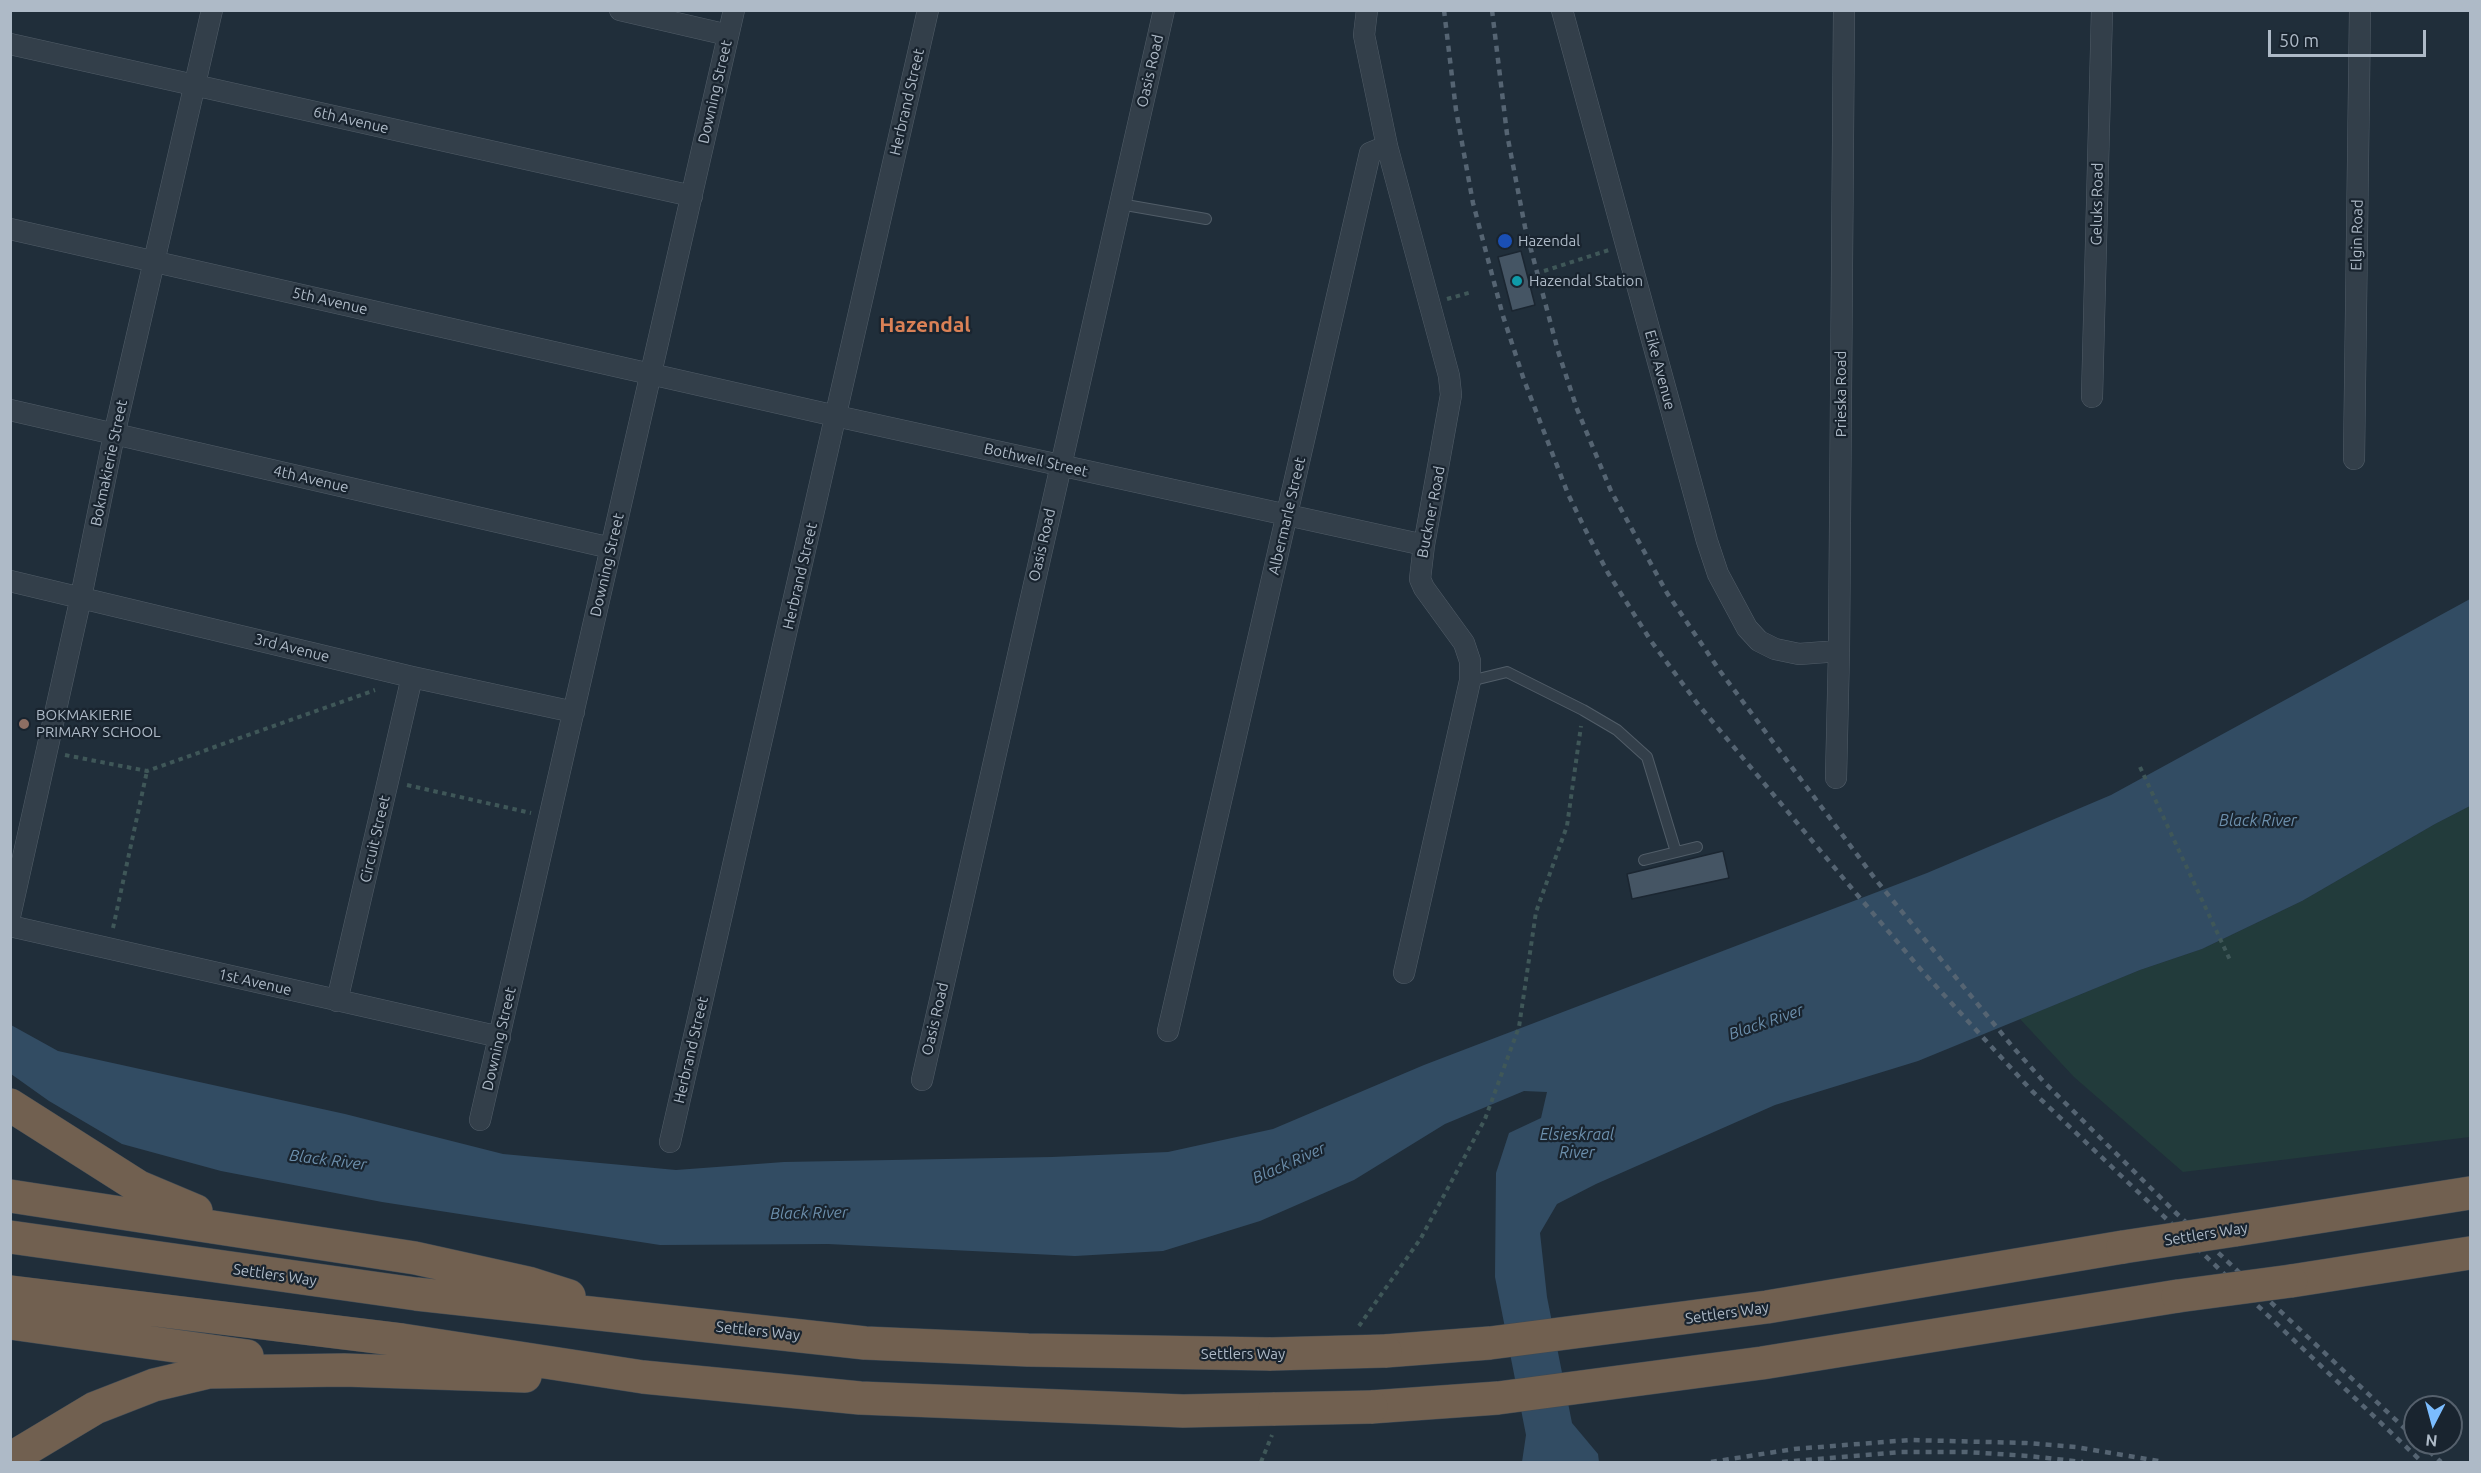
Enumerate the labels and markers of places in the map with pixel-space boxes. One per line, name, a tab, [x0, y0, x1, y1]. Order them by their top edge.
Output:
marker: Hazendal	[1496, 232, 1514, 250]
place label: Hazendal	[1518, 232, 1580, 250]
place label: Hazendal Station	[1529, 272, 1643, 290]
marker: Hazendal Station	[1510, 274, 1524, 288]
place label: BOKMAKIERIE PRIMARY SCHOOL	[36, 706, 161, 741]
marker: BOKMAKIERIE PRIMARY SCHOOL	[17, 717, 31, 731]

